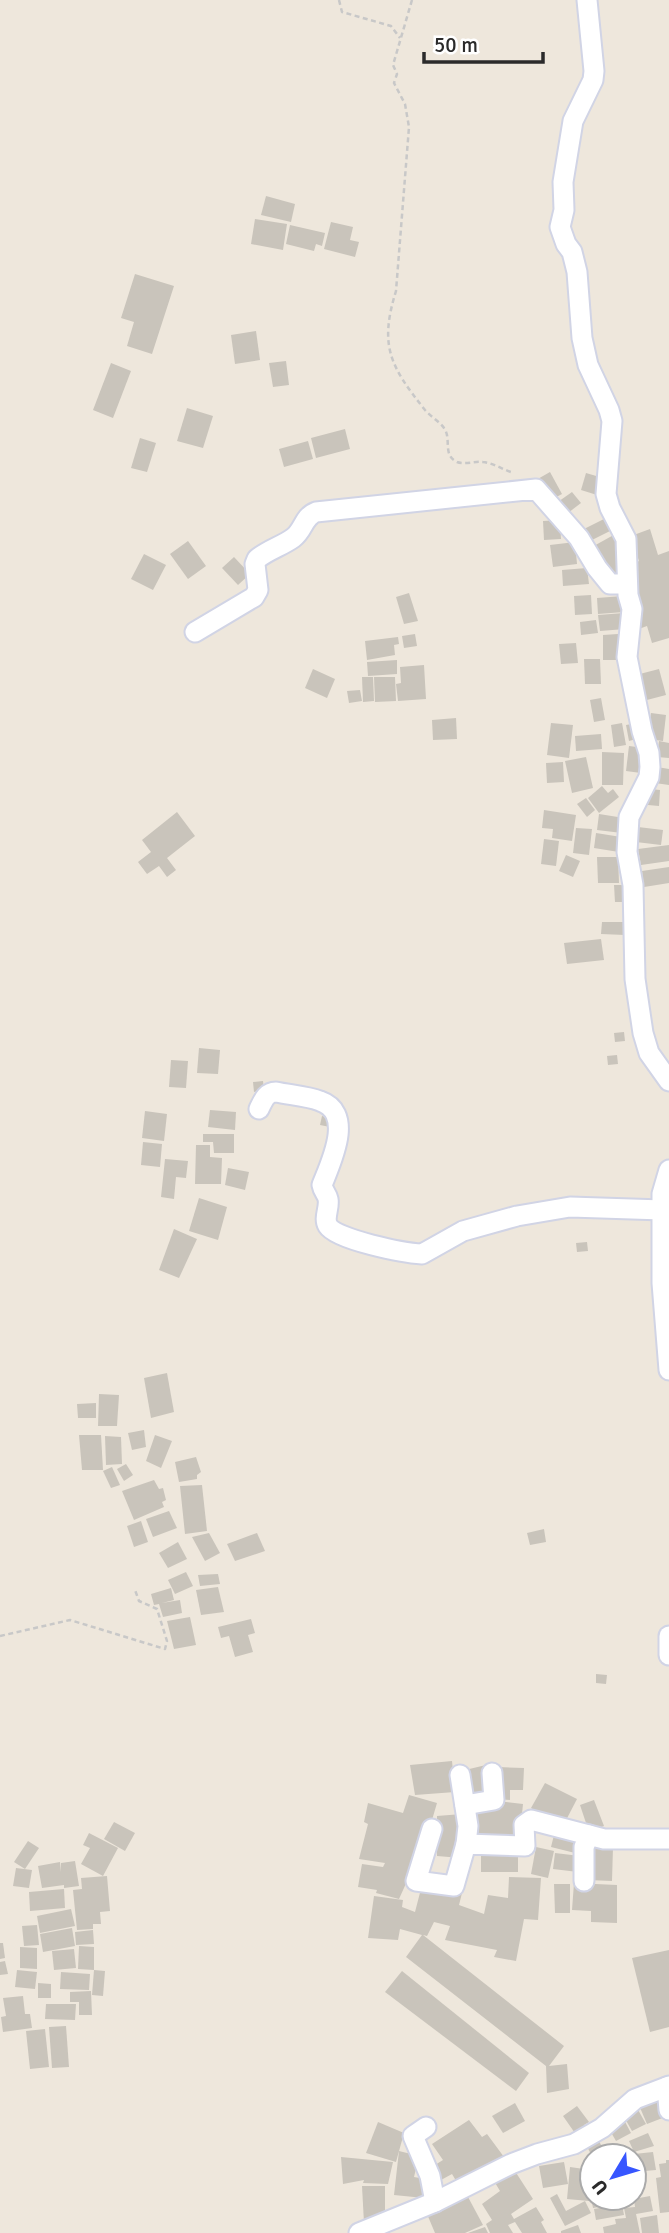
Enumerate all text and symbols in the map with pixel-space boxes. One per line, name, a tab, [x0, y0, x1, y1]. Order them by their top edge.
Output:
scale bar	[424, 21, 543, 65]
text: 50 m	[434, 32, 478, 58]
north arrow	[578, 2142, 648, 2212]
text: U	[587, 2174, 614, 2199]

